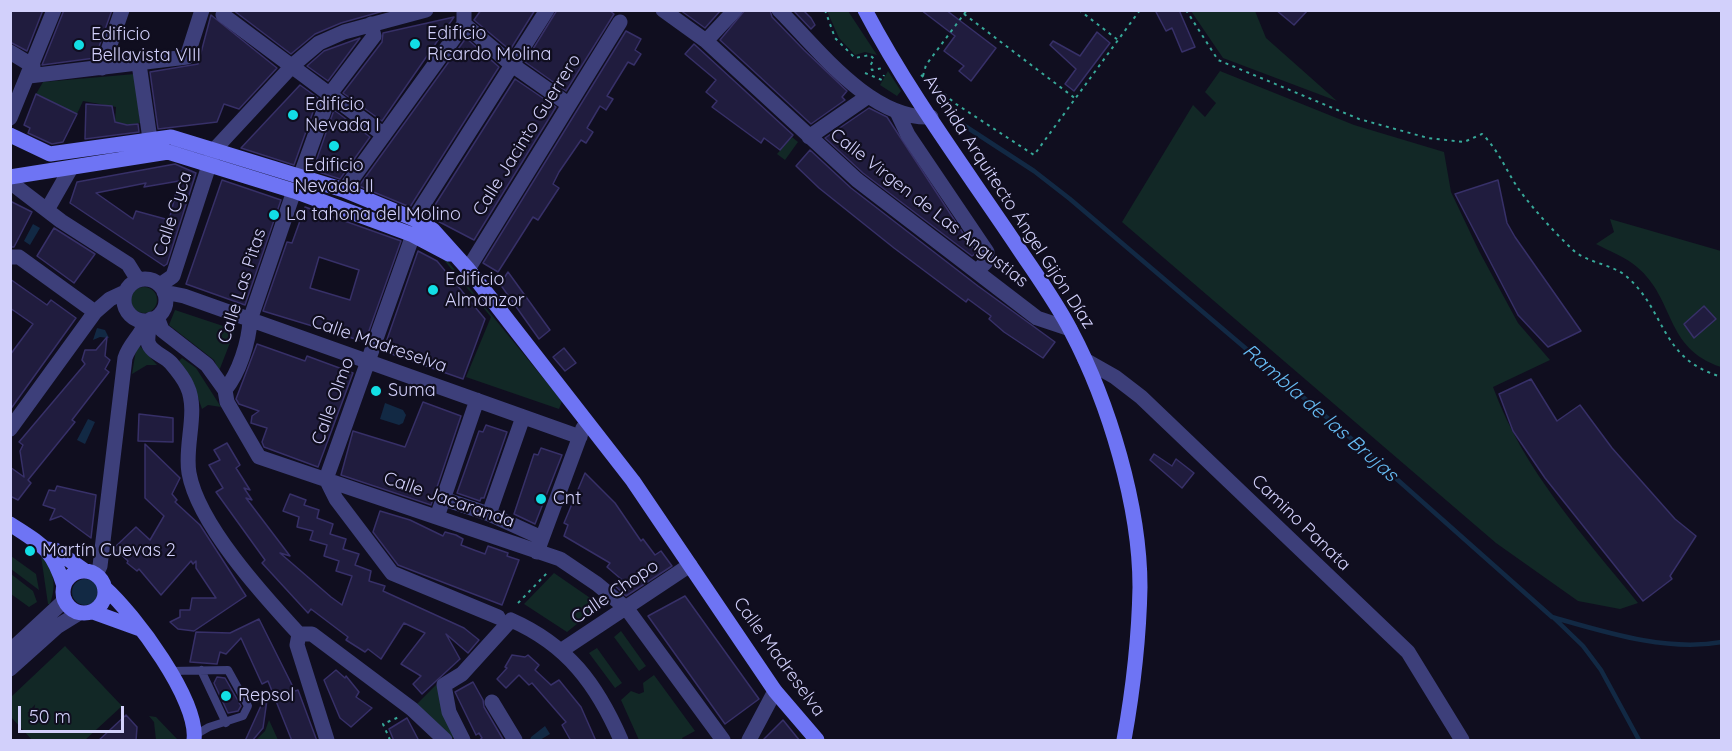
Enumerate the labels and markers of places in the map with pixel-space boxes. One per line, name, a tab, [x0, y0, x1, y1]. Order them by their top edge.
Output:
place label: Edificio Ricardo Molina	[427, 23, 551, 66]
place label: Edificio Bellavista VIII	[91, 24, 201, 66]
marker: Edificio Ricardo Molina	[408, 37, 422, 51]
marker: Edificio Bellavista VIII	[72, 38, 86, 52]
place label: Edificio Nevada I	[305, 94, 380, 136]
marker: Edificio Nevada I	[286, 108, 300, 122]
marker: Edificio Nevada II	[327, 139, 341, 153]
place label: Edificio Nevada II	[294, 155, 374, 198]
place label: La tahona del Molino	[286, 204, 461, 226]
marker: La tahona del Molino	[267, 208, 281, 222]
place label: Edificio Almanzor	[445, 269, 525, 312]
marker: Edificio Almanzor	[426, 283, 440, 297]
place label: Suma	[388, 380, 436, 402]
marker: Suma	[369, 384, 383, 398]
place label: Cnt	[553, 488, 581, 510]
marker: Cnt	[534, 492, 548, 506]
place label: Martín Cuevas 2	[42, 540, 176, 562]
marker: Martín Cuevas 2	[23, 544, 37, 558]
place label: Repsol	[238, 685, 295, 707]
marker: Repsol	[219, 689, 233, 703]

